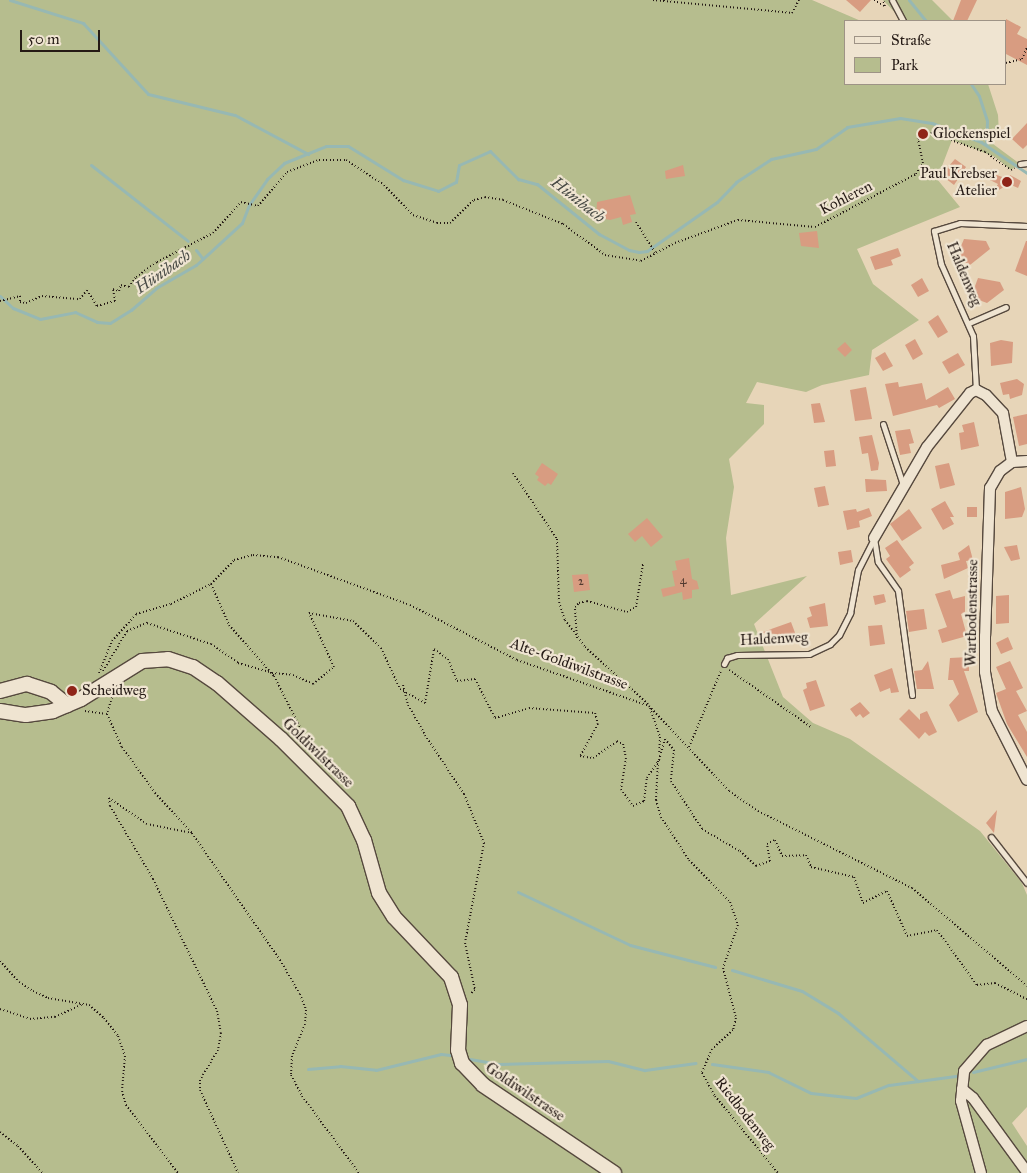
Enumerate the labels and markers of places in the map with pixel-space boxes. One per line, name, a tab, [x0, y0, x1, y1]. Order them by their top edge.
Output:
place label: Glockenspiel	[933, 125, 1011, 143]
marker: Glockenspiel	[917, 128, 929, 140]
place label: Paul Krebser Atelier	[920, 164, 997, 199]
marker: Paul Krebser Atelier	[1001, 176, 1013, 188]
place label: Scheidweg	[82, 682, 146, 700]
marker: Scheidweg	[66, 685, 78, 697]

